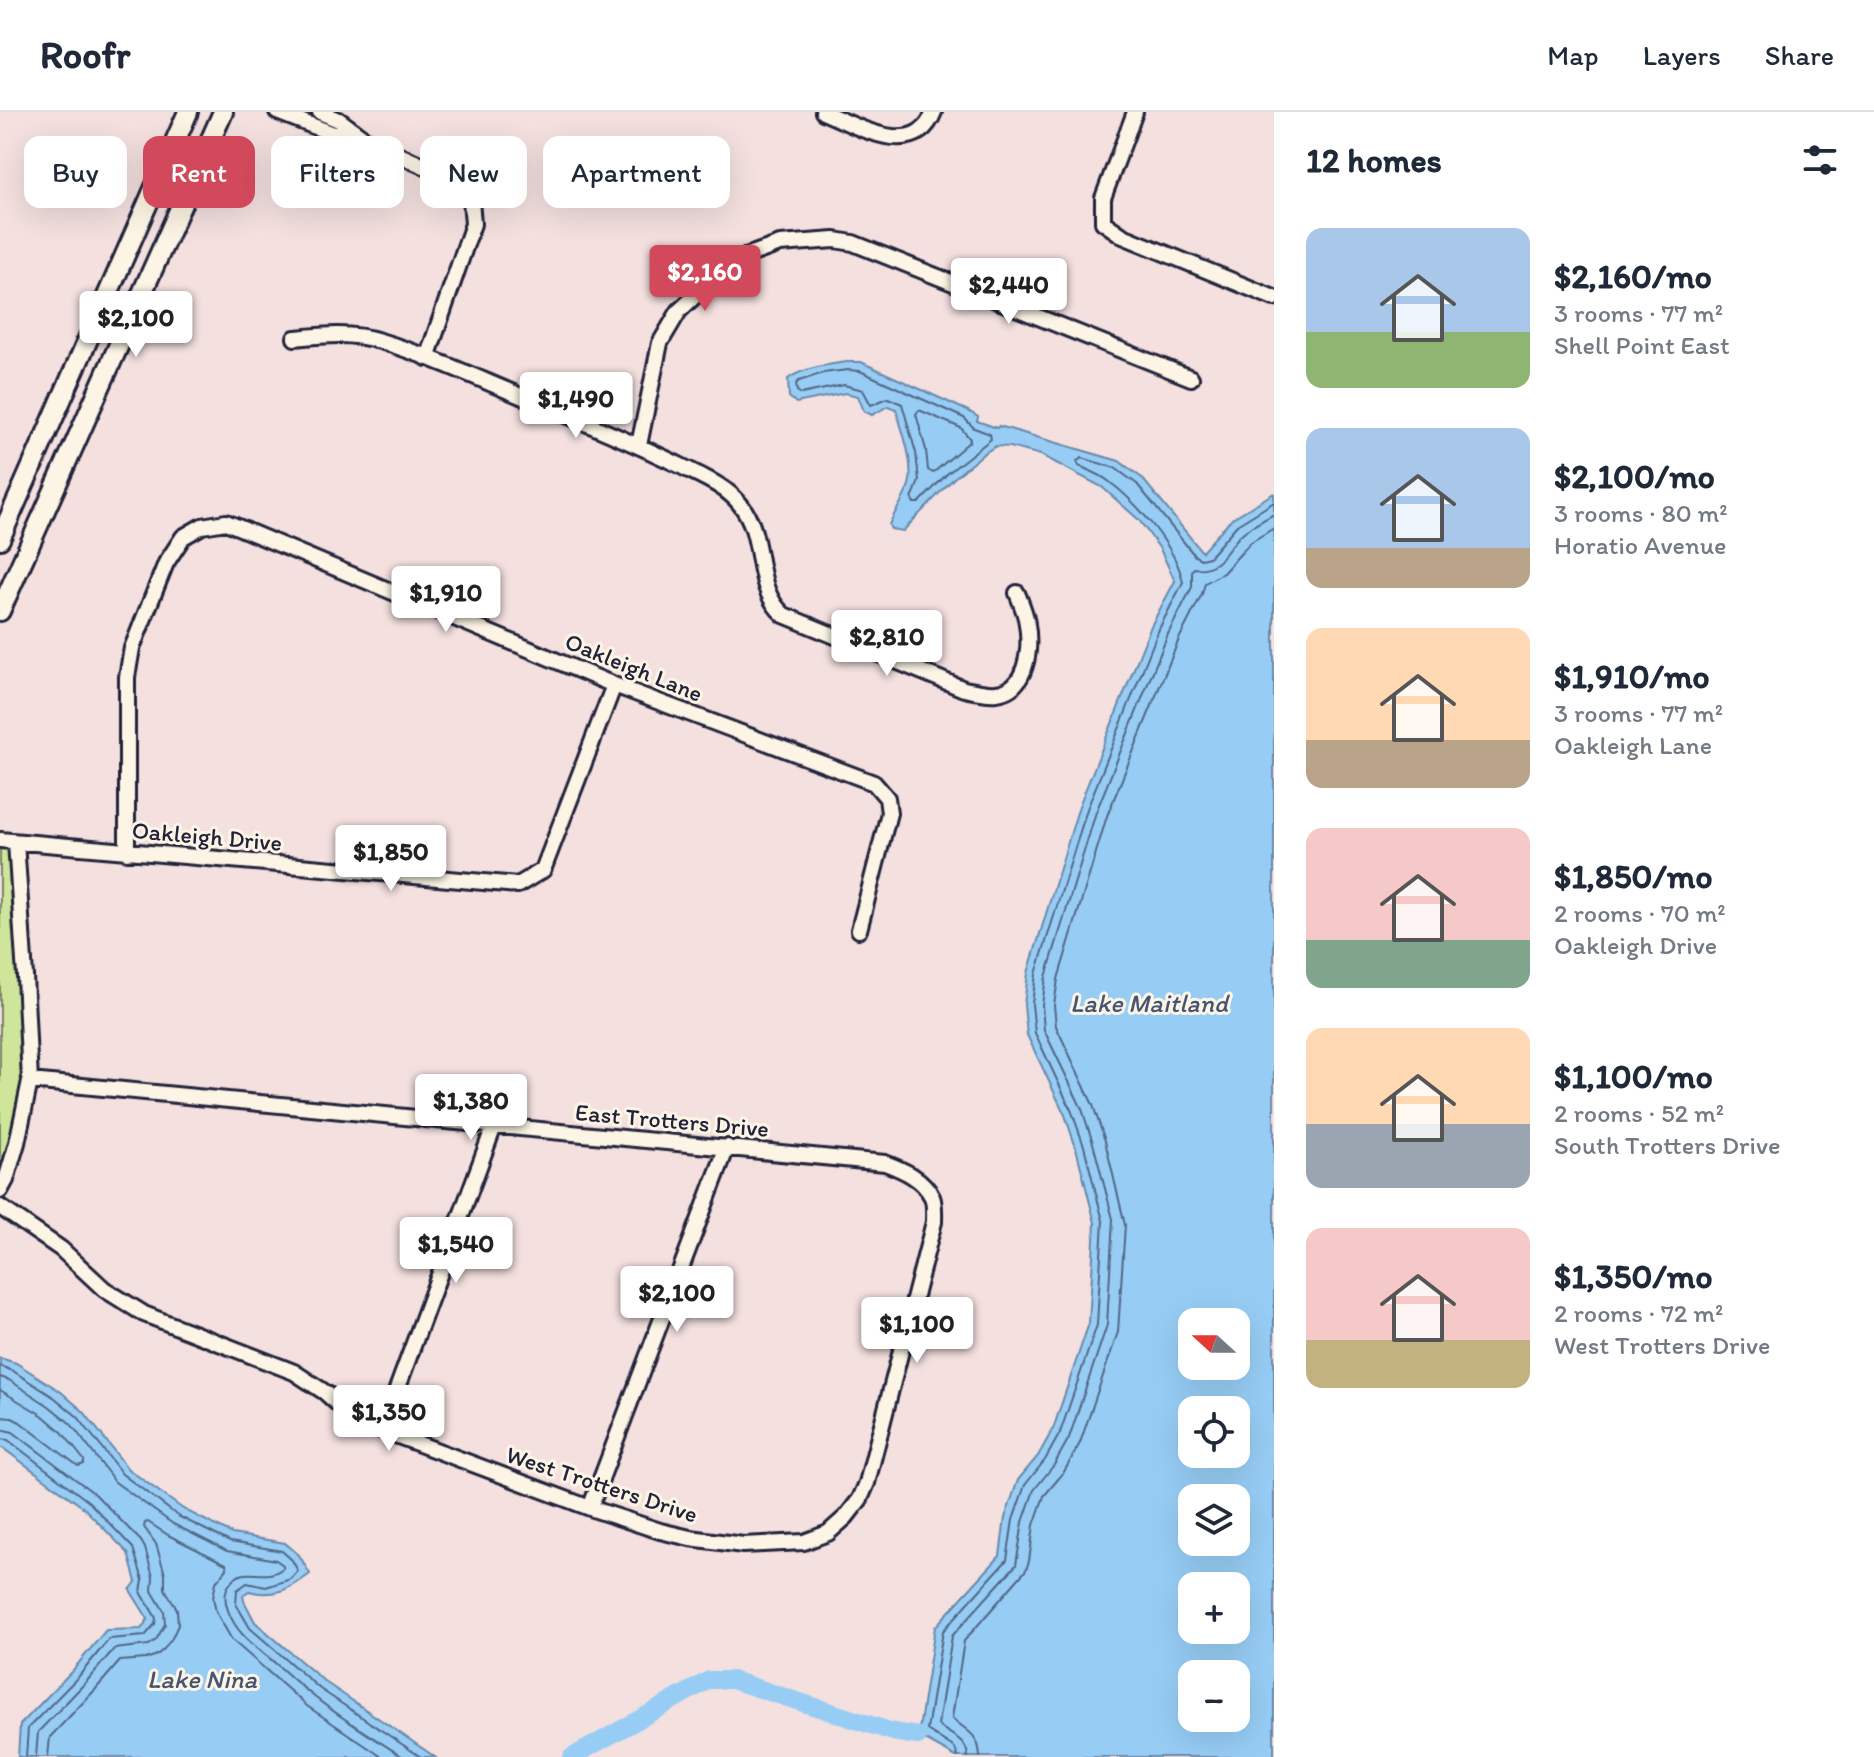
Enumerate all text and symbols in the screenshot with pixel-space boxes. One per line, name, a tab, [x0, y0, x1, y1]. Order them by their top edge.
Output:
text: Roofr	[40, 32, 130, 78]
text: Map	[1547, 38, 1599, 72]
text: Layers	[1643, 38, 1721, 72]
text: Share	[1765, 38, 1834, 72]
chip: Buy	[24, 136, 127, 208]
chip: Rent	[143, 136, 255, 208]
chip: Filters	[271, 136, 404, 208]
chip: New	[420, 136, 527, 208]
chip: Apartment	[543, 136, 730, 208]
icon: filters	[1798, 138, 1842, 182]
text: 12 homes	[1306, 140, 1442, 181]
pin: $2,160	[640, 245, 770, 313]
text: $2,160	[668, 255, 742, 287]
text: $2,160/mo	[1554, 256, 1712, 297]
pin: $2,440	[944, 258, 1074, 326]
icon: home	[1370, 260, 1466, 356]
text: $2,440	[969, 268, 1049, 300]
pin: $2,100	[71, 291, 201, 359]
text: 3 rooms · 77 m²	[1554, 297, 1723, 329]
text: $2,100	[97, 301, 175, 333]
text: Shell Point East	[1554, 329, 1730, 361]
pin: $1,490	[511, 372, 641, 440]
text: $1,490	[538, 382, 614, 414]
text: $2,100/mo	[1554, 456, 1715, 497]
icon: home	[1370, 460, 1466, 556]
text: 3 rooms · 80 m²	[1554, 497, 1728, 529]
text: Horatio Avenue	[1554, 529, 1726, 561]
pin: $1,910	[381, 566, 511, 634]
text: $1,910	[409, 576, 483, 608]
pin: $2,810	[822, 610, 952, 678]
text: $2,810	[849, 620, 925, 652]
street label: Oakleigh Lane	[561, 626, 707, 708]
text: $1,910/mo	[1554, 656, 1710, 697]
icon: home	[1370, 660, 1466, 756]
text: 3 rooms · 77 m²	[1554, 697, 1723, 729]
text: Oakleigh Lane	[1554, 729, 1712, 761]
street label: Oakleigh Drive	[131, 815, 283, 857]
pin: $1,850	[326, 825, 456, 893]
text: $1,850	[353, 835, 429, 867]
text: $1,850/mo	[1554, 856, 1713, 897]
icon: home	[1370, 860, 1466, 956]
text: 2 rooms · 70 m²	[1554, 897, 1726, 929]
text: Oakleigh Drive	[1554, 929, 1717, 961]
water label: Lake Maitland	[1070, 987, 1231, 1019]
text: $1,100/mo	[1554, 1056, 1713, 1097]
icon: home	[1370, 1060, 1466, 1156]
pin: $1,380	[406, 1074, 536, 1142]
text: $1,380	[433, 1084, 509, 1116]
street label: East Trotters Drive	[574, 1097, 770, 1143]
text: 2 rooms · 52 m²	[1554, 1097, 1724, 1129]
text: South Trotters Drive	[1554, 1129, 1781, 1161]
pin: $1,540	[391, 1217, 521, 1285]
text: $1,540	[418, 1227, 494, 1259]
text: $1,350/mo	[1554, 1256, 1713, 1297]
icon: home	[1370, 1260, 1466, 1356]
pin: $2,100	[612, 1266, 742, 1334]
text: $2,100	[638, 1276, 716, 1308]
pin: $1,100	[852, 1297, 982, 1365]
text: 2 rooms · 72 m²	[1554, 1297, 1723, 1329]
text: $1,100	[879, 1307, 955, 1339]
north arrow	[1178, 1308, 1250, 1380]
map controls	[1178, 1308, 1250, 1732]
text: West Trotters Drive	[1554, 1329, 1770, 1361]
pin: $1,350	[324, 1385, 454, 1453]
text: $1,350	[351, 1395, 427, 1427]
button: locate	[1178, 1396, 1250, 1468]
street label: West Trotters Drive	[503, 1439, 701, 1529]
button: layers	[1178, 1484, 1250, 1556]
button: +	[1178, 1572, 1250, 1644]
button: −	[1178, 1660, 1250, 1732]
water label: Lake Nina	[147, 1663, 257, 1695]

